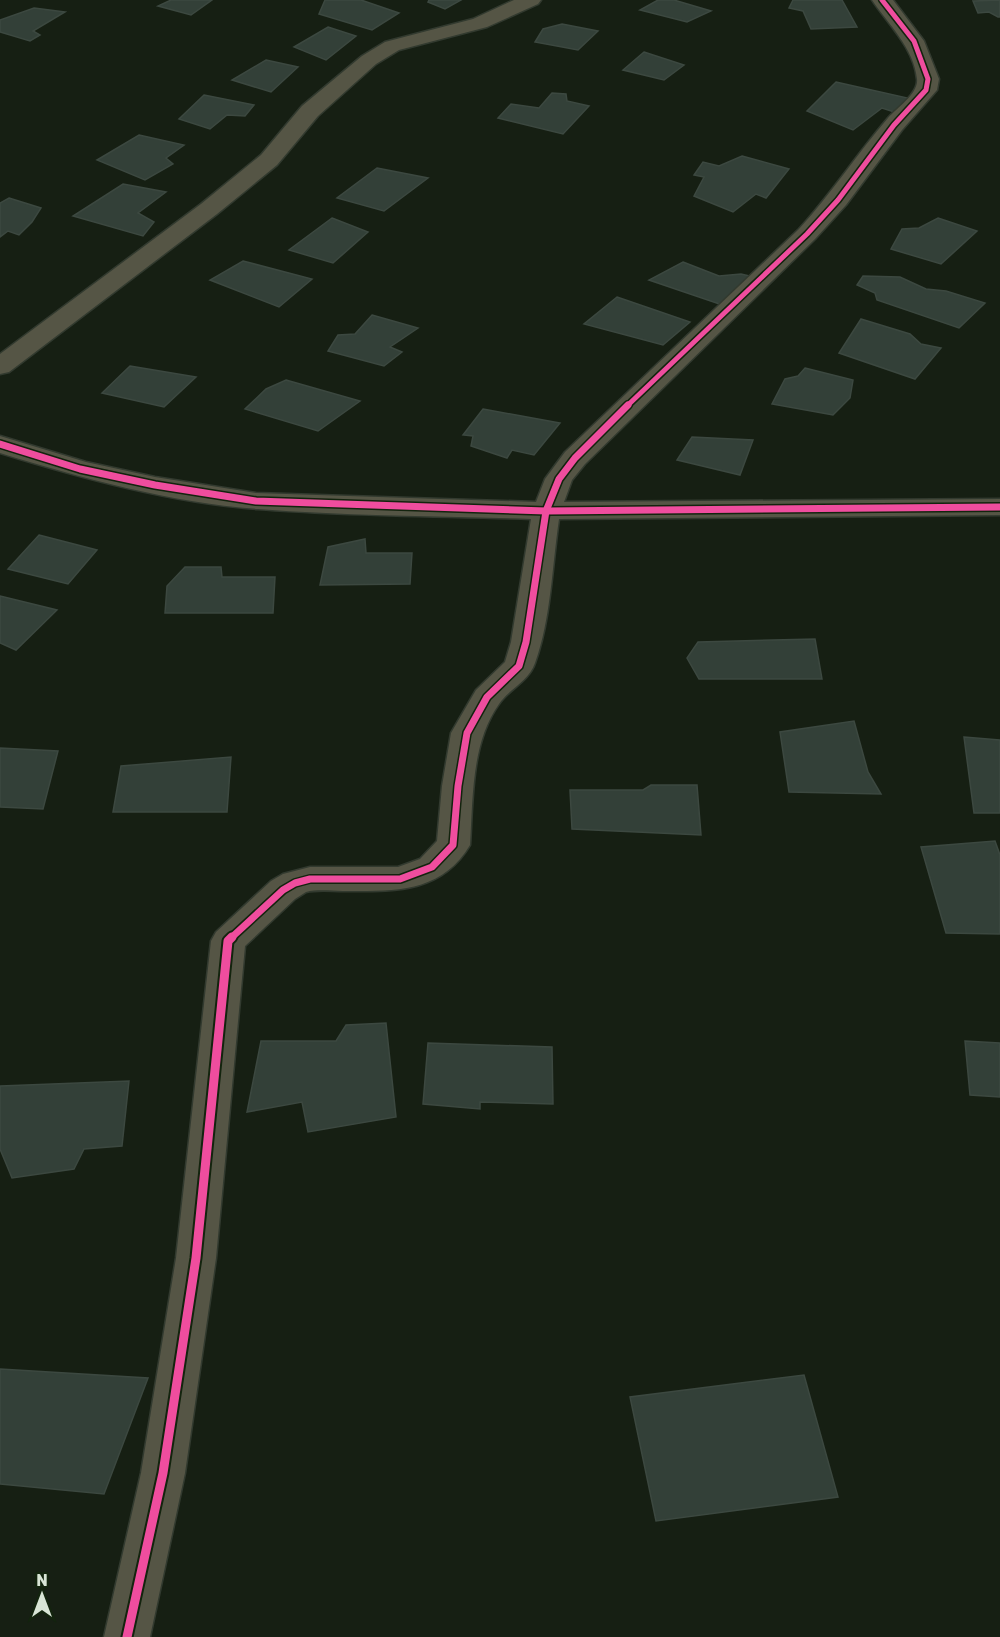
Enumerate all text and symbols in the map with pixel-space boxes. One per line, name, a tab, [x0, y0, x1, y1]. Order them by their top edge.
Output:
north arrow	[12, 1565, 72, 1625]
text: N	[36, 1571, 48, 1590]

